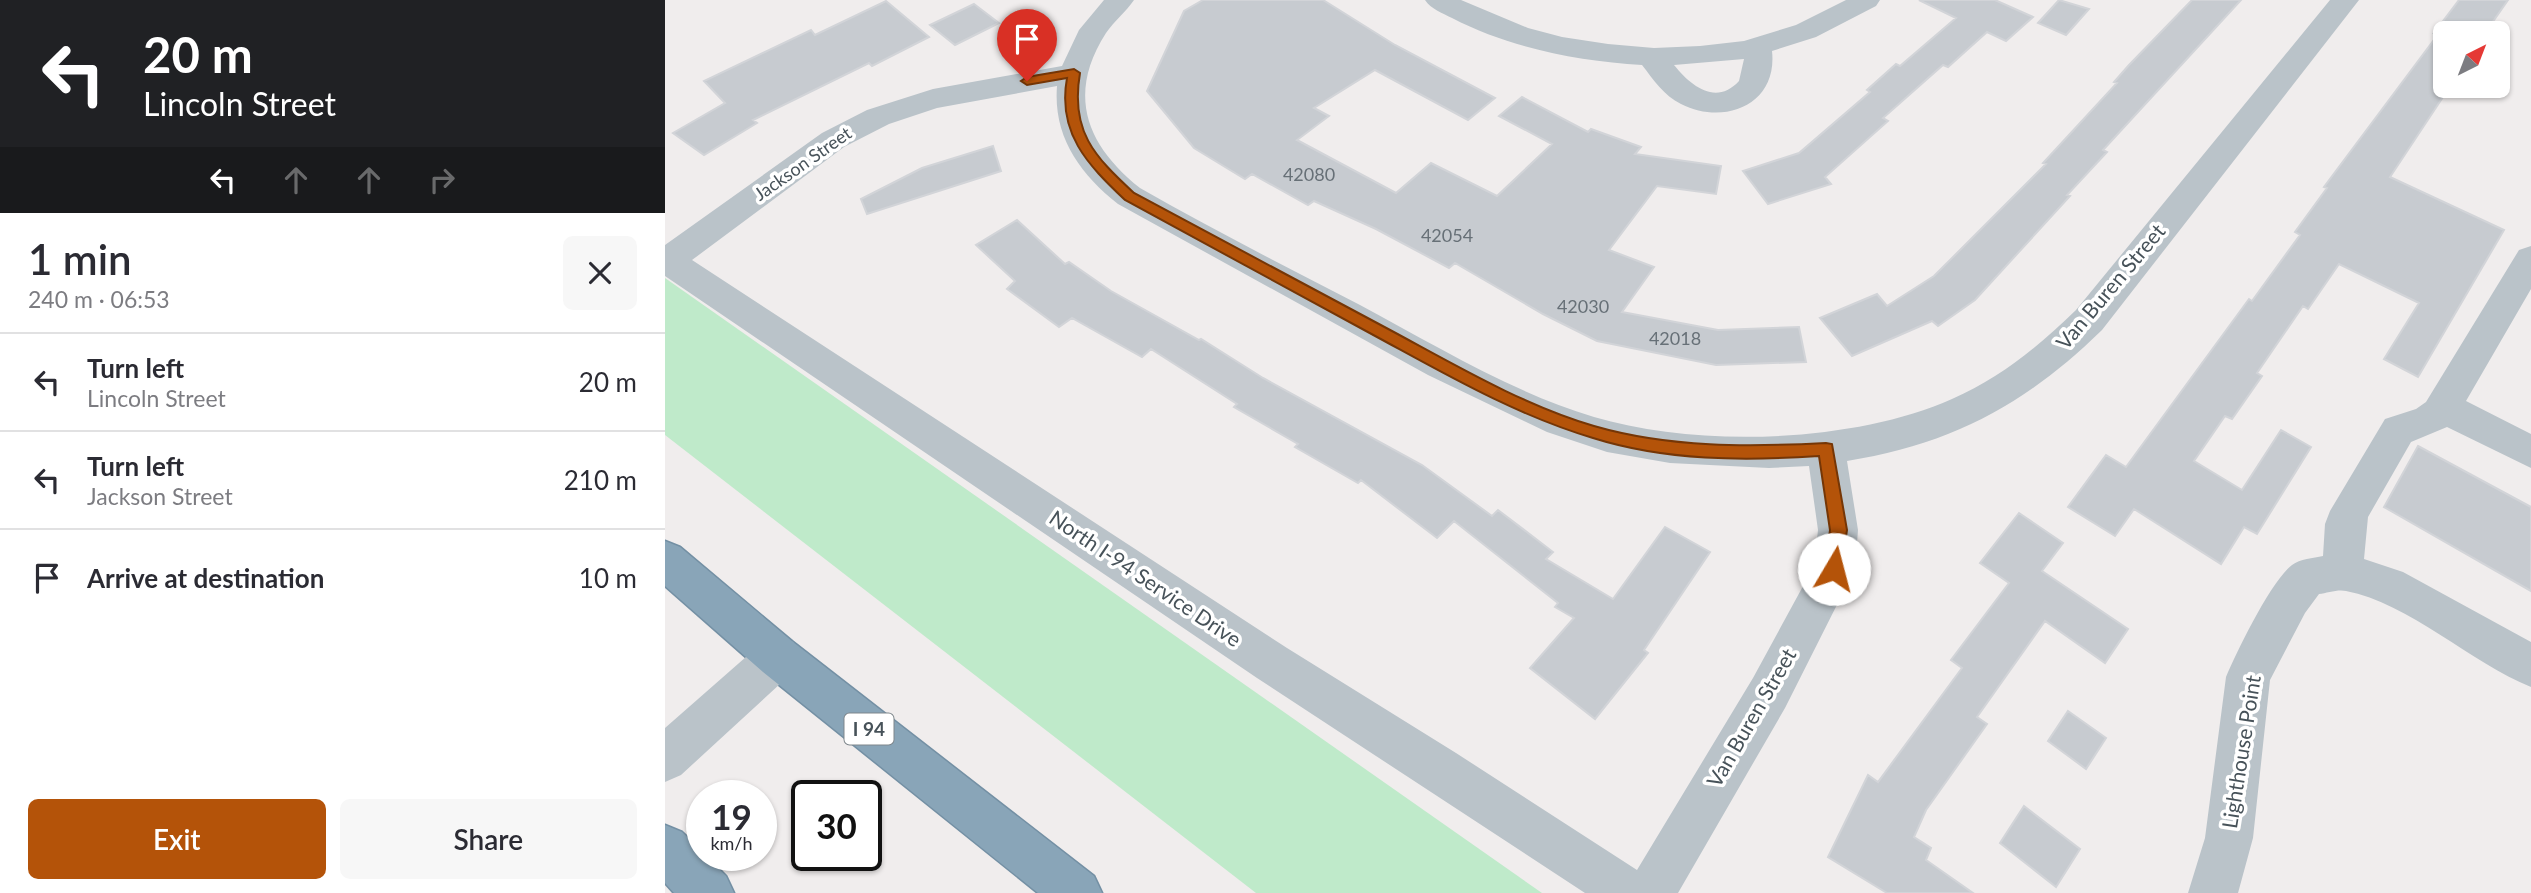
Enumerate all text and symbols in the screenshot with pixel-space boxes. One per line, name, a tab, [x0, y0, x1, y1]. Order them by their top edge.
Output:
pin	[997, 9, 1057, 81]
icon: arrive	[1008, 20, 1046, 58]
north arrow	[2433, 21, 2509, 98]
map controls	[2433, 21, 2510, 98]
text: 20 m	[143, 25, 253, 83]
icon: left	[28, 28, 119, 119]
text: Lincoln Street	[143, 84, 336, 123]
street label: Jackson Street	[749, 121, 856, 205]
icon: left	[204, 161, 242, 199]
icon: ahead	[277, 161, 315, 199]
icon: ahead	[350, 161, 388, 199]
icon: right	[423, 161, 461, 199]
house number: 42080	[1283, 163, 1335, 185]
street label: Van Buren Street	[2050, 218, 2170, 354]
house number: 42054	[1421, 224, 1473, 246]
text: 1 min	[28, 234, 132, 284]
button: close	[563, 236, 637, 310]
text: 240 m · 06:53	[28, 285, 170, 313]
house number: 42030	[1557, 295, 1609, 317]
house number: 42018	[1649, 327, 1701, 349]
text: Turn left	[87, 352, 184, 384]
icon: left	[28, 363, 66, 401]
text: 20 m	[579, 366, 637, 398]
text: Lincoln Street	[87, 384, 226, 412]
text: Turn left	[87, 450, 184, 482]
icon: left	[28, 461, 66, 499]
text: 210 m	[564, 464, 637, 496]
text: Jackson Street	[87, 482, 233, 510]
street label: North I-94 Service Drive	[1045, 504, 1246, 651]
position arrow	[1797, 532, 1871, 606]
icon: arrive	[28, 559, 66, 597]
text: Arrive at destination	[87, 562, 324, 594]
text: 10 m	[579, 562, 637, 594]
street label: Van Buren Street	[1701, 643, 1801, 791]
street label: Lighthouse Point	[2216, 673, 2265, 830]
road number: I 94	[845, 714, 893, 744]
speed limit sign: 30	[791, 780, 882, 871]
text: 19	[711, 795, 752, 837]
button: Exit	[28, 799, 326, 879]
button: Share	[340, 799, 637, 879]
text: km/h	[710, 832, 753, 854]

